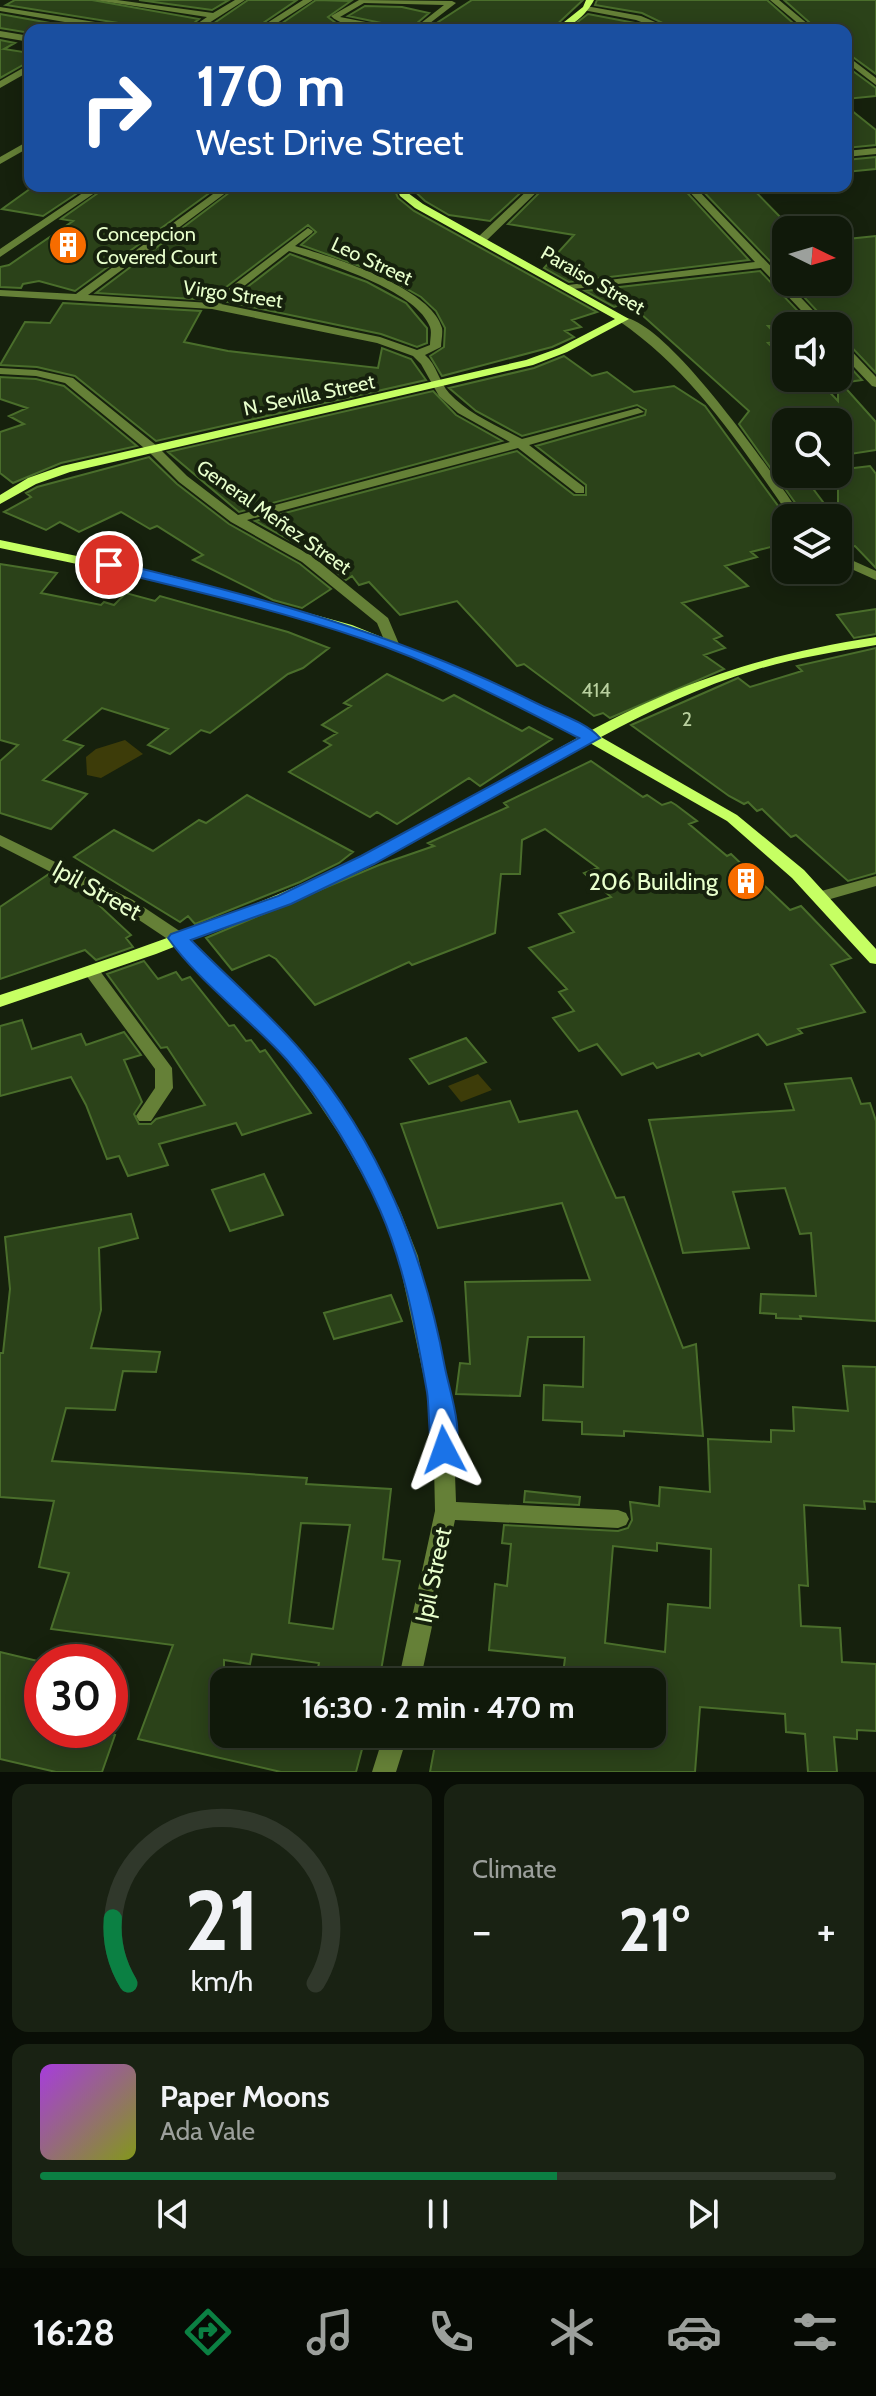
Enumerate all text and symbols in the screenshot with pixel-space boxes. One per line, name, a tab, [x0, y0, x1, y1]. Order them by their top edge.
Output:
text: 170 m	[196, 52, 346, 120]
icon: right	[64, 56, 168, 160]
text: West Drive Street	[196, 120, 464, 164]
north arrow	[772, 216, 852, 296]
map controls	[772, 216, 852, 584]
place label: Concepcion Covered Court	[96, 222, 217, 269]
building icon: Concepcion Covered Court	[47, 224, 89, 266]
street label: Leo Street	[328, 232, 417, 290]
street label: Paraiso Street	[537, 241, 649, 320]
street label: Virgo Street	[182, 275, 285, 313]
button: sound	[772, 312, 852, 392]
street label: N. Sevilla Street	[241, 369, 377, 421]
button: search	[772, 408, 852, 488]
street label: General Meñez Street	[192, 455, 356, 579]
button: layers	[772, 504, 852, 584]
pin	[75, 531, 143, 599]
icon: arrive	[87, 543, 131, 587]
house number: 414	[581, 678, 611, 702]
house number: 2	[682, 707, 692, 731]
street label: Ipil Street	[48, 854, 146, 926]
building icon: 206 Building	[725, 860, 767, 902]
place label: 206 Building	[588, 867, 719, 896]
position arrow	[402, 1408, 486, 1492]
street label: Ipil Street	[409, 1524, 457, 1626]
speed limit sign: 30	[24, 1644, 128, 1748]
text: 16:30 · 2 min · 470 m	[302, 1689, 574, 1726]
text: Climate	[472, 1853, 557, 1885]
text: 21	[185, 1870, 259, 1971]
text: 21°	[618, 1893, 690, 1966]
text: −	[472, 1904, 491, 1957]
text: +	[817, 1904, 836, 1957]
text: km/h	[191, 1963, 253, 1998]
text: Paper Moons	[160, 2078, 330, 2115]
text: Ada Vale	[160, 2115, 255, 2147]
icon: previous	[151, 2192, 195, 2236]
icon: pause	[416, 2192, 460, 2236]
icon: next	[681, 2192, 725, 2236]
icon: directions	[180, 2304, 236, 2360]
icon: music	[302, 2304, 358, 2360]
icon: phone	[423, 2304, 479, 2360]
icon: climate	[544, 2304, 600, 2360]
icon: car	[666, 2304, 722, 2360]
icon: filters	[787, 2304, 843, 2360]
text: 16:28	[33, 2310, 115, 2354]

